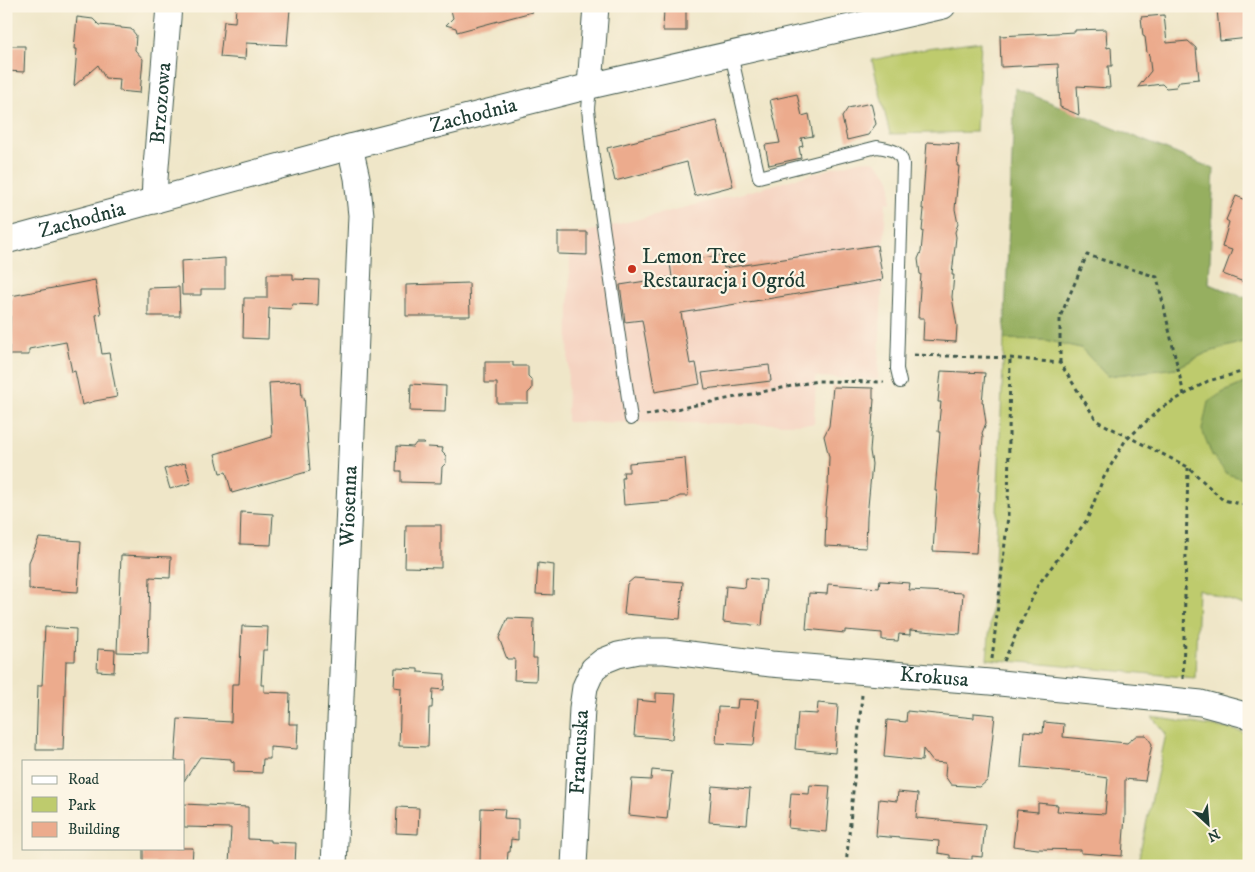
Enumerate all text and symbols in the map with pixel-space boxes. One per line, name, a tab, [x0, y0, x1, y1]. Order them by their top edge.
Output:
street label: Brzozowa	[145, 61, 177, 145]
street label: Zachodnia	[427, 92, 520, 139]
street label: Zachodnia	[36, 196, 128, 244]
place label: Lemon Tree Restauracja i Ogród	[642, 244, 806, 294]
marker: Lemon Tree Restauracja i Ogród	[626, 263, 638, 275]
street label: Wiosenna	[334, 465, 364, 549]
street label: Krokusa	[899, 662, 970, 693]
street label: Francuska	[565, 709, 595, 795]
legend	[22, 760, 185, 850]
text: Road	[68, 770, 100, 789]
text: Park	[68, 796, 97, 815]
north arrow	[1182, 800, 1232, 850]
text: Building	[68, 820, 120, 839]
text: N	[1204, 824, 1222, 846]

